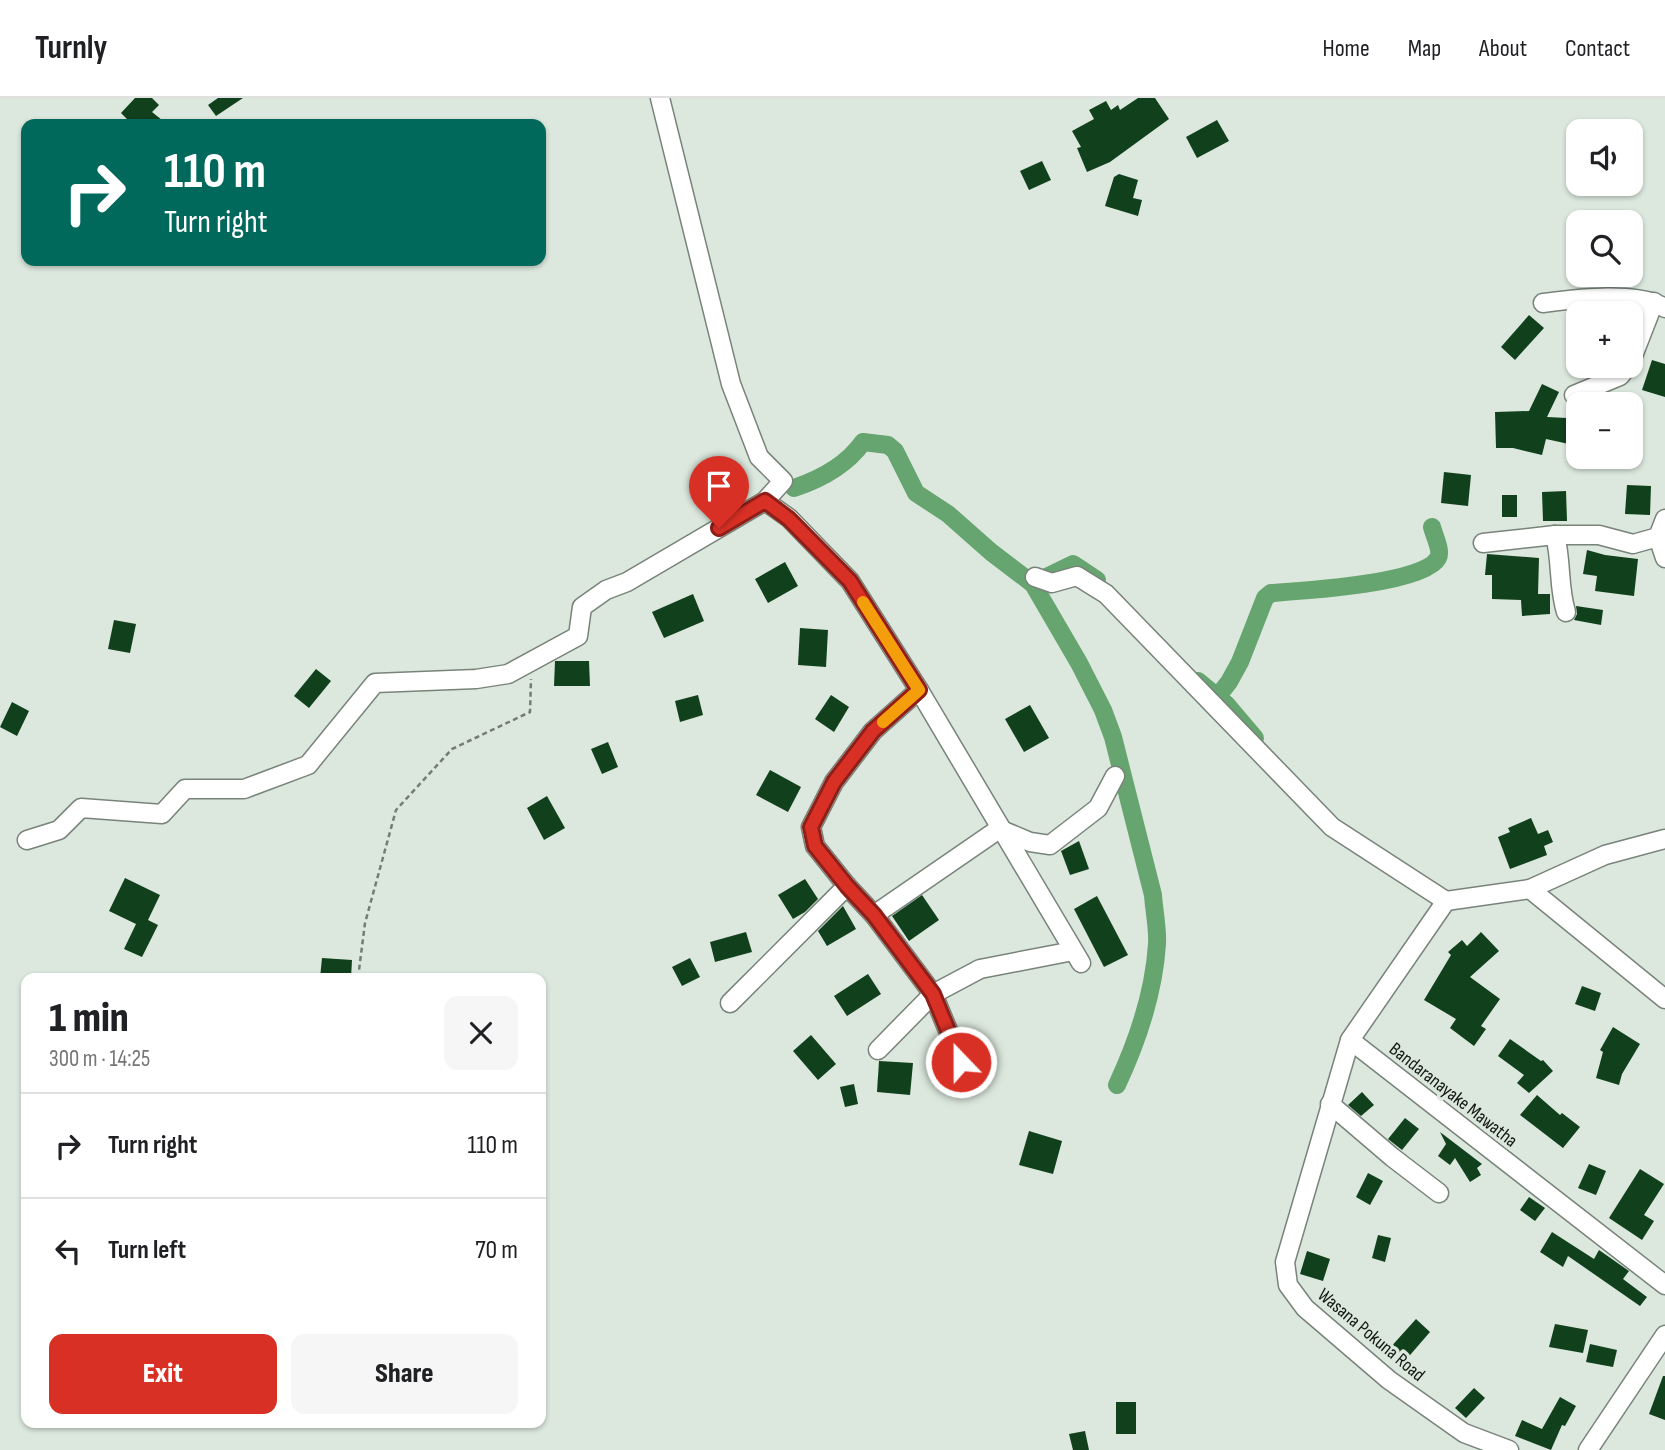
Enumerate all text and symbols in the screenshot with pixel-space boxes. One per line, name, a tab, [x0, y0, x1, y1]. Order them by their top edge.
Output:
text: Turnly	[35, 28, 107, 68]
text: Home	[1322, 34, 1370, 63]
text: Map	[1408, 34, 1441, 63]
text: About	[1479, 34, 1527, 63]
text: Contact	[1565, 34, 1630, 63]
map controls	[1566, 119, 1643, 469]
button: sound	[1566, 119, 1643, 196]
text: 110 m	[164, 143, 266, 202]
icon: right	[49, 147, 140, 238]
text: Turn right	[164, 203, 268, 242]
button: search	[1566, 210, 1643, 287]
button: +	[1566, 301, 1643, 378]
button: −	[1566, 392, 1643, 469]
pin	[689, 456, 749, 528]
icon: arrive	[700, 467, 738, 505]
text: 1 min	[49, 993, 129, 1044]
button: close	[444, 996, 518, 1070]
position arrow	[924, 1025, 998, 1099]
street label: Bandaranayake Mawatha	[1384, 1038, 1522, 1152]
text: 300 m · 14:25	[49, 1045, 150, 1073]
icon: right	[49, 1127, 87, 1165]
text: Turn right	[108, 1130, 197, 1161]
text: 110 m	[467, 1130, 518, 1161]
icon: left	[49, 1232, 87, 1270]
text: Turn left	[108, 1235, 186, 1266]
text: 70 m	[475, 1235, 518, 1266]
street label: Wasana Pokuna Road	[1313, 1284, 1429, 1387]
button: Exit	[49, 1334, 277, 1414]
button: Share	[291, 1334, 518, 1414]

